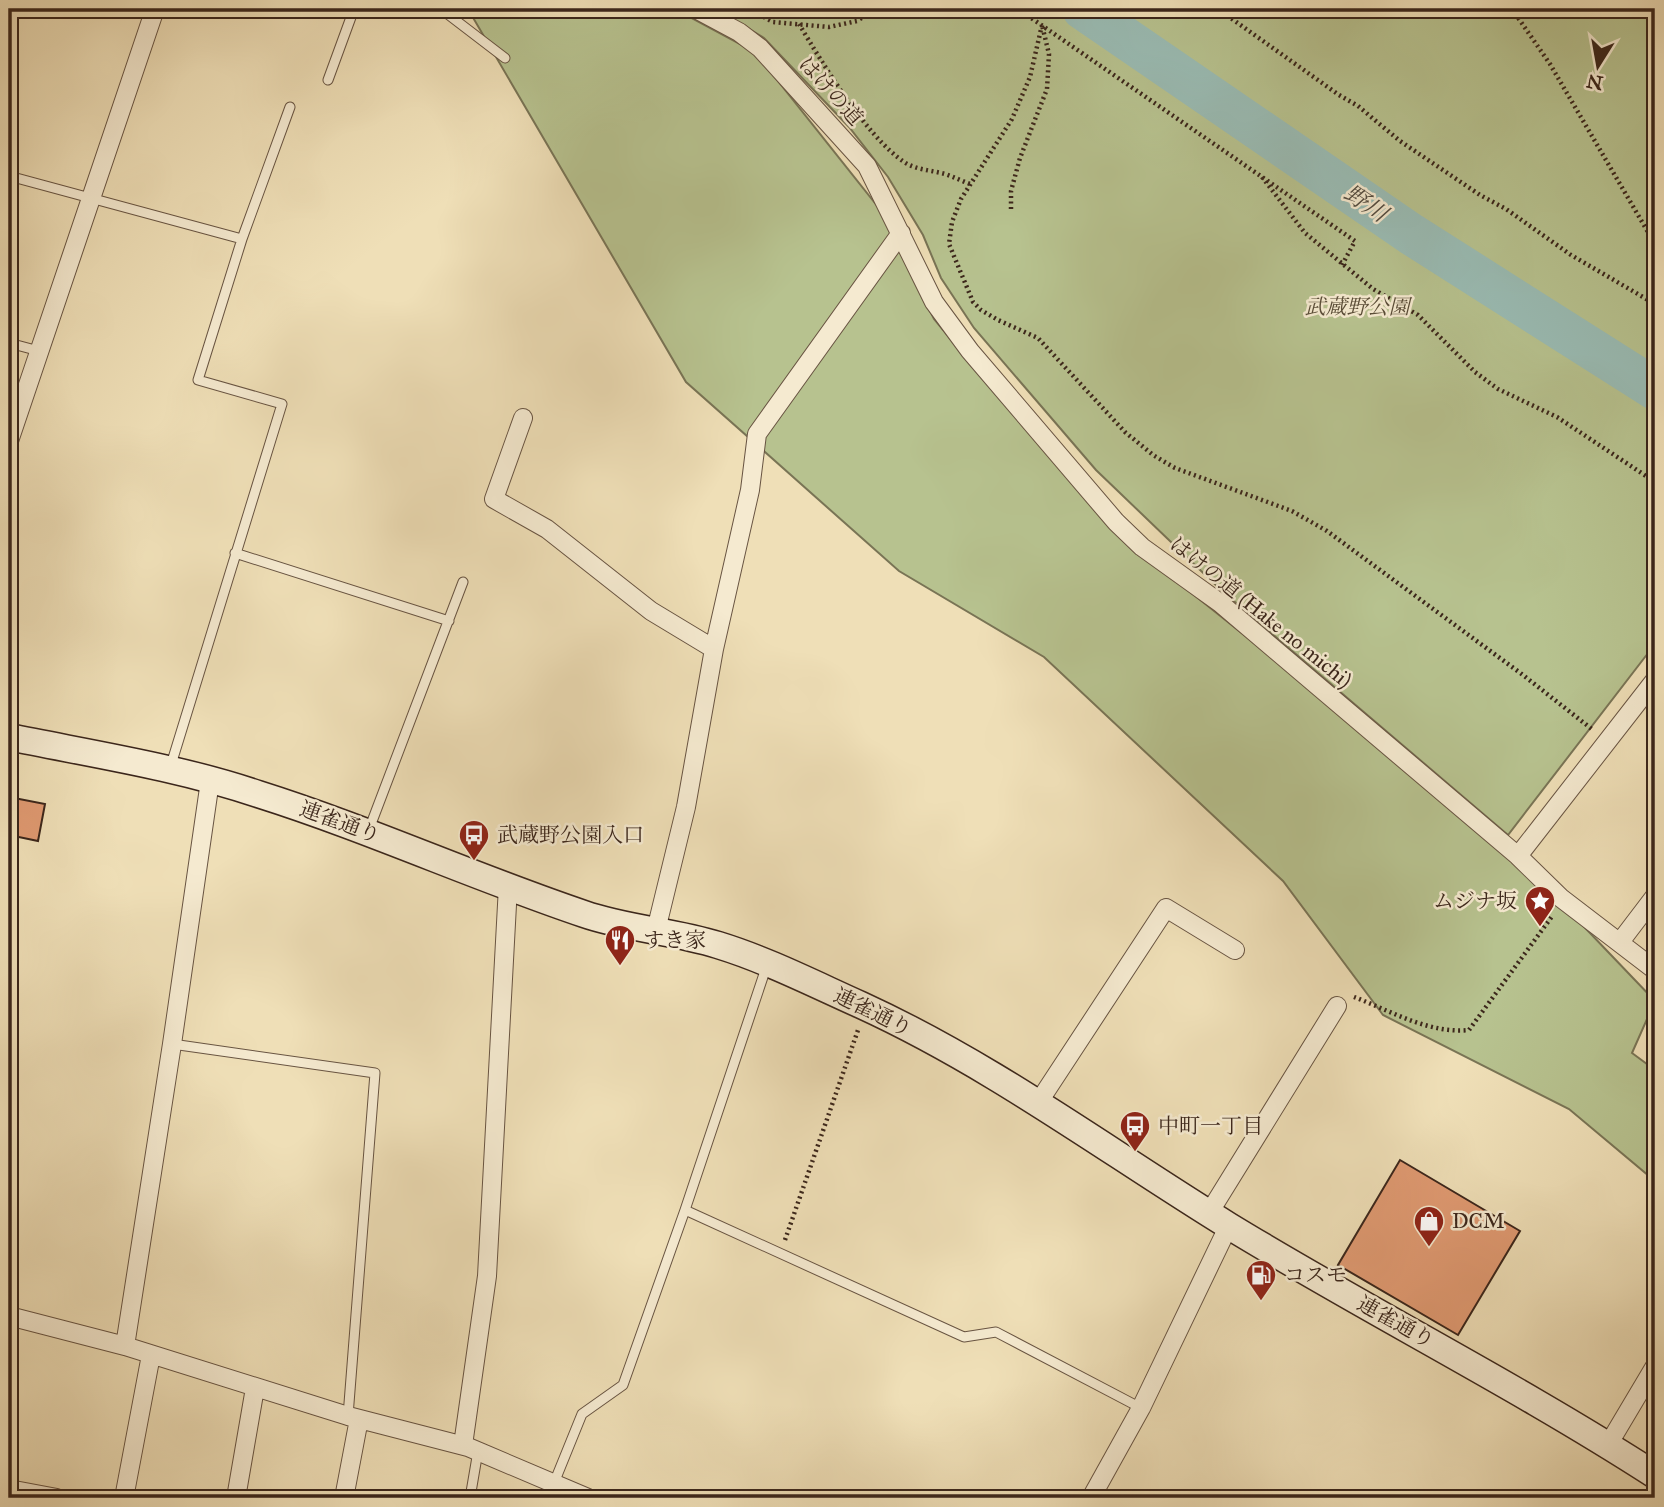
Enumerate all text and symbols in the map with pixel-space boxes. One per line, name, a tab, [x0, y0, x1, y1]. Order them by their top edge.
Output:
north arrow	[1562, 32, 1632, 102]
street label: はけの道	[793, 51, 869, 131]
text: N	[1585, 69, 1605, 95]
water label: 野川	[1339, 179, 1395, 229]
park label: 武蔵野公園	[1305, 294, 1412, 320]
street label: はけの道 (Hake no michi)	[1165, 531, 1357, 693]
street label: 連雀通り	[296, 795, 384, 849]
bus stop icon: 武蔵野公園入口	[457, 818, 491, 862]
place label: 武蔵野公園入口	[497, 822, 644, 848]
place icon: ムジナ坂	[1523, 884, 1557, 928]
place label: ムジナ坂	[1433, 888, 1517, 914]
restaurant icon: すき家	[603, 923, 637, 967]
place label: すき家	[643, 927, 706, 953]
street label: 連雀通り	[830, 982, 916, 1042]
bus stop icon: 中町一丁目	[1118, 1109, 1152, 1153]
place label: 中町一丁目	[1158, 1113, 1263, 1139]
shop icon: DCM	[1412, 1204, 1446, 1248]
place label: DCM	[1452, 1208, 1505, 1234]
fuel station icon: コスモ	[1244, 1258, 1278, 1302]
place label: コスモ	[1284, 1262, 1347, 1288]
street label: 連雀通り	[1353, 1290, 1439, 1354]

